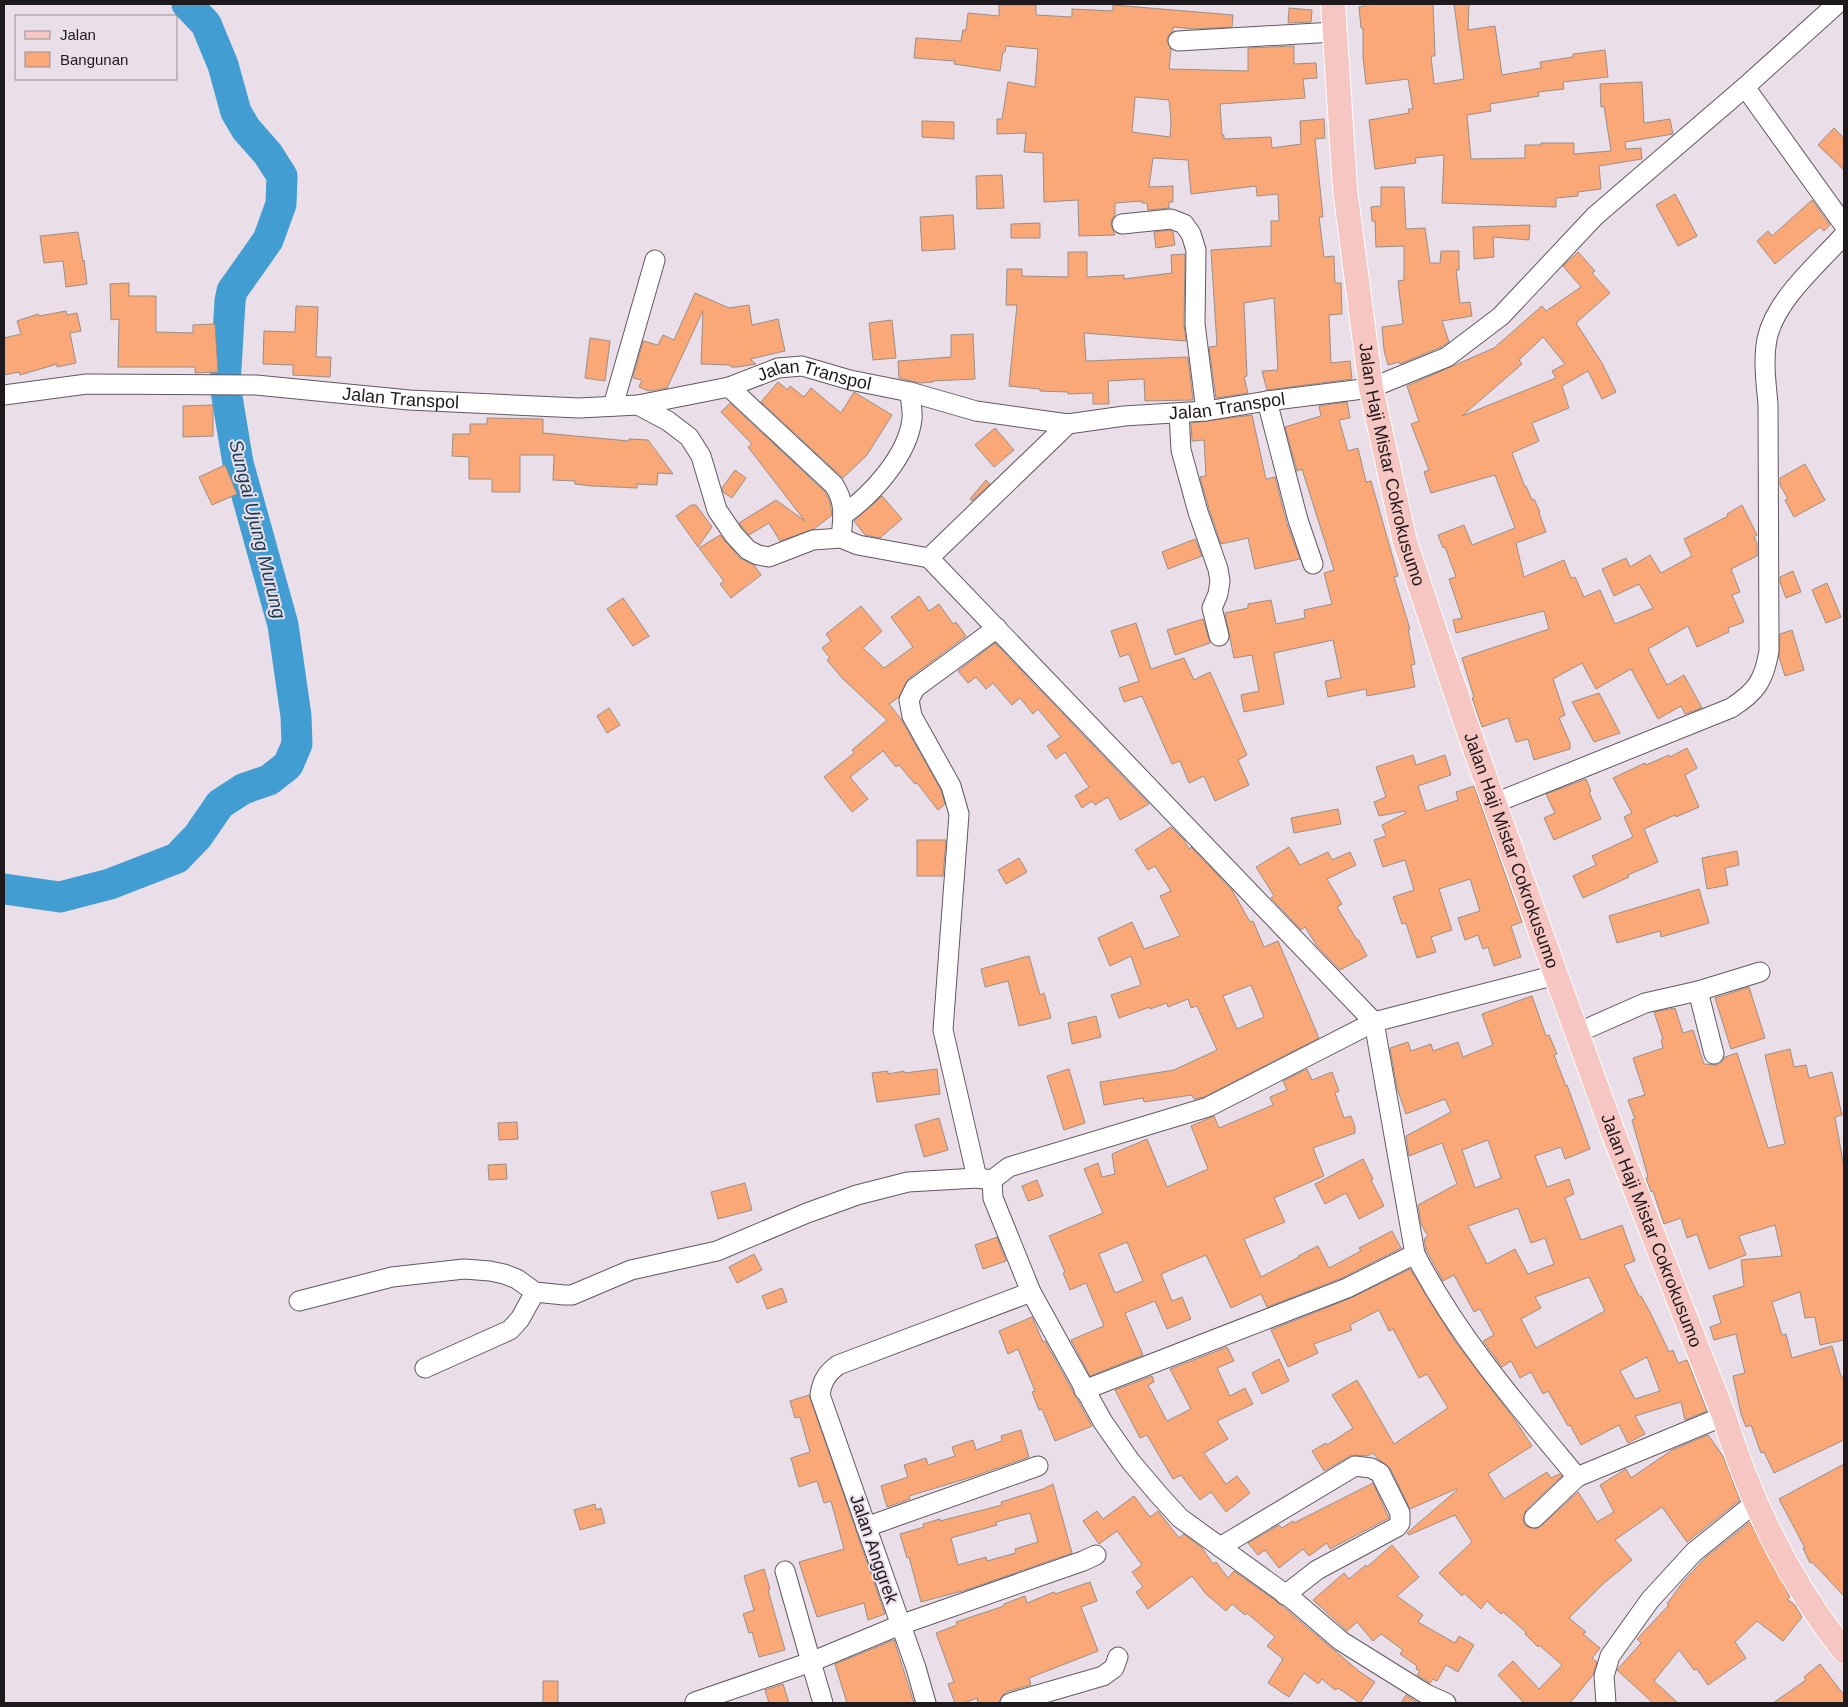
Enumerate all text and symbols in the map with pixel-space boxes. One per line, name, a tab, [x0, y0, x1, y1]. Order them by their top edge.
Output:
legend	[15, 15, 178, 80]
text: Jalan	[60, 26, 96, 43]
text: Bangunan	[60, 51, 128, 68]
street label: Jalan Haji Mistar Cokrokusumo	[1355, 341, 1429, 589]
street label: Jalan Transpol	[754, 356, 873, 394]
street label: Jalan Transpol	[341, 384, 460, 412]
street label: Jalan Transpol	[1168, 389, 1286, 423]
water label: Sungai Ujung Murung	[225, 437, 290, 621]
street label: Jalan Haji Mistar Cokrokusumo	[1460, 730, 1563, 971]
street label: Jalan Haji Mistar Cokrokusumo	[1597, 1111, 1706, 1350]
street label: Jalan Anggrek	[846, 1492, 902, 1607]

